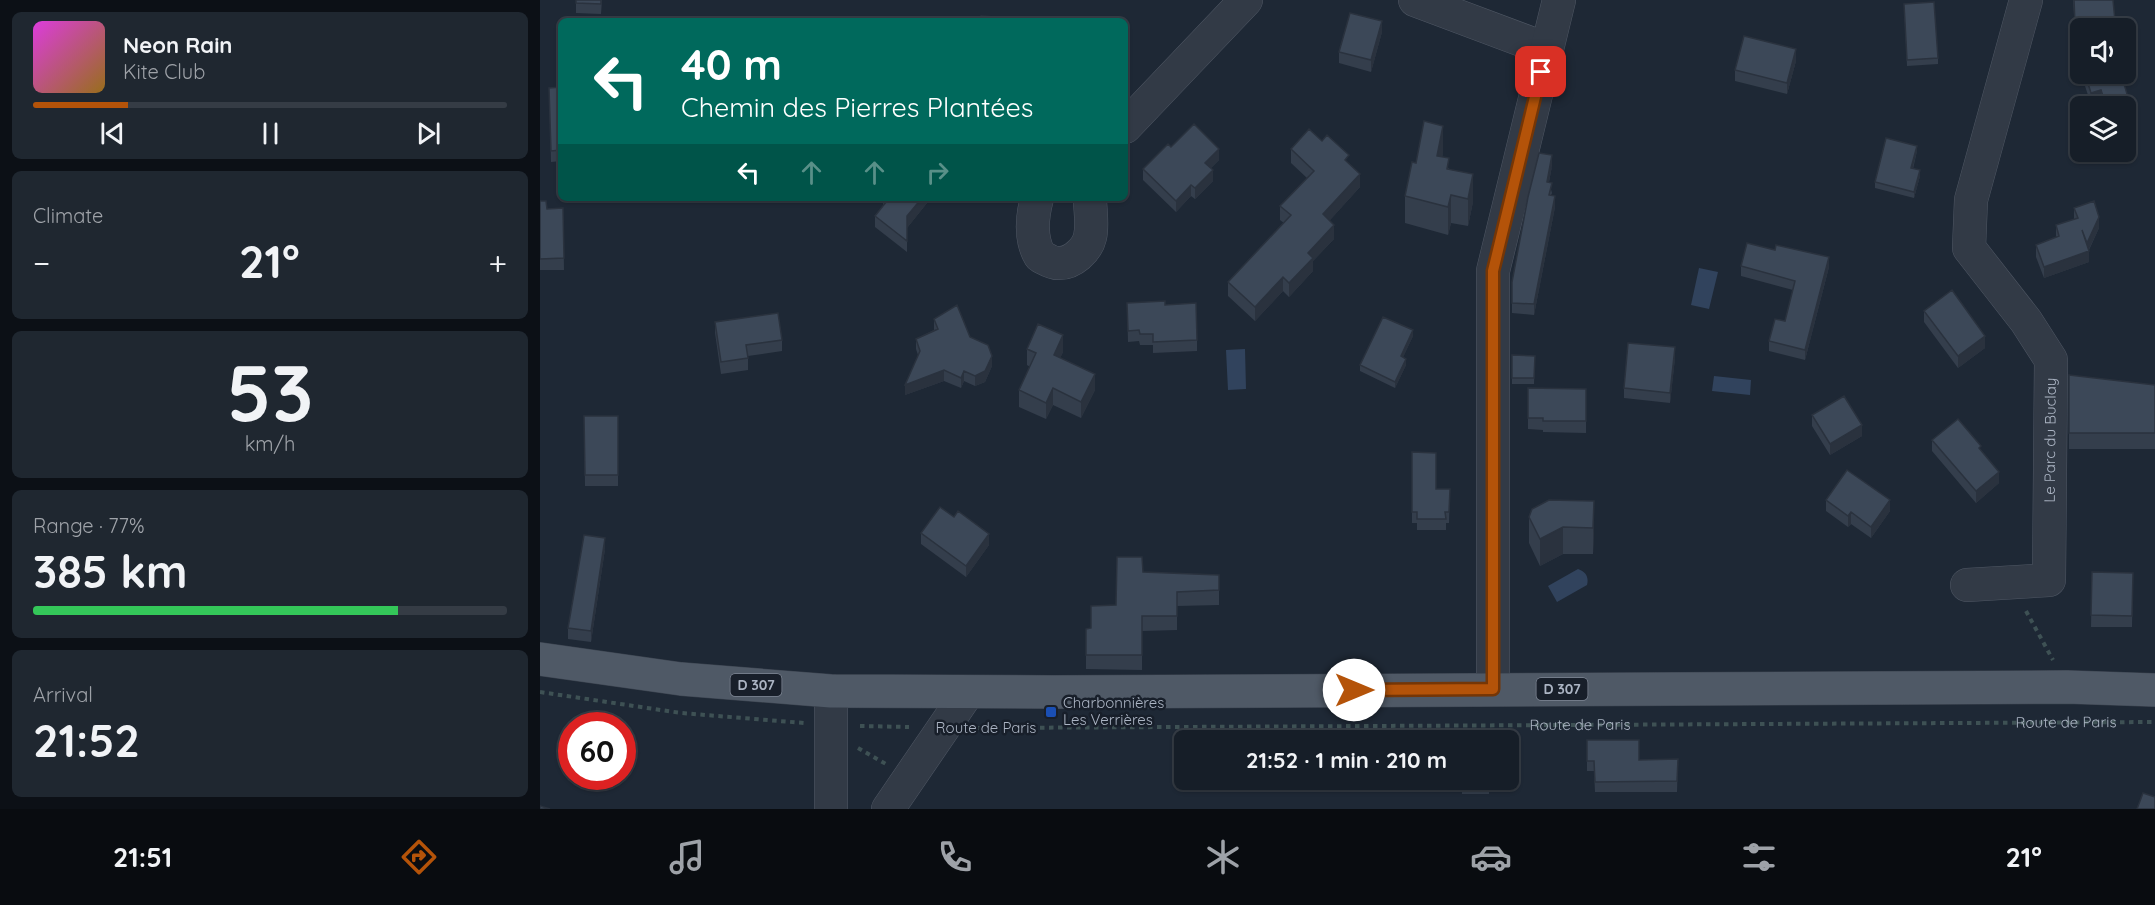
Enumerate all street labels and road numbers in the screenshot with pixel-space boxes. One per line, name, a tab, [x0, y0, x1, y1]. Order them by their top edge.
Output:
street label: Le Parc du Buclay	[2040, 378, 2060, 503]
road number: D 307	[730, 674, 782, 696]
road number: D 307	[1536, 678, 1588, 700]
street label: Route de Paris	[2015, 712, 2116, 732]
street label: Route de Paris	[1529, 715, 1630, 734]
street label: Route de Paris	[936, 718, 1036, 737]

